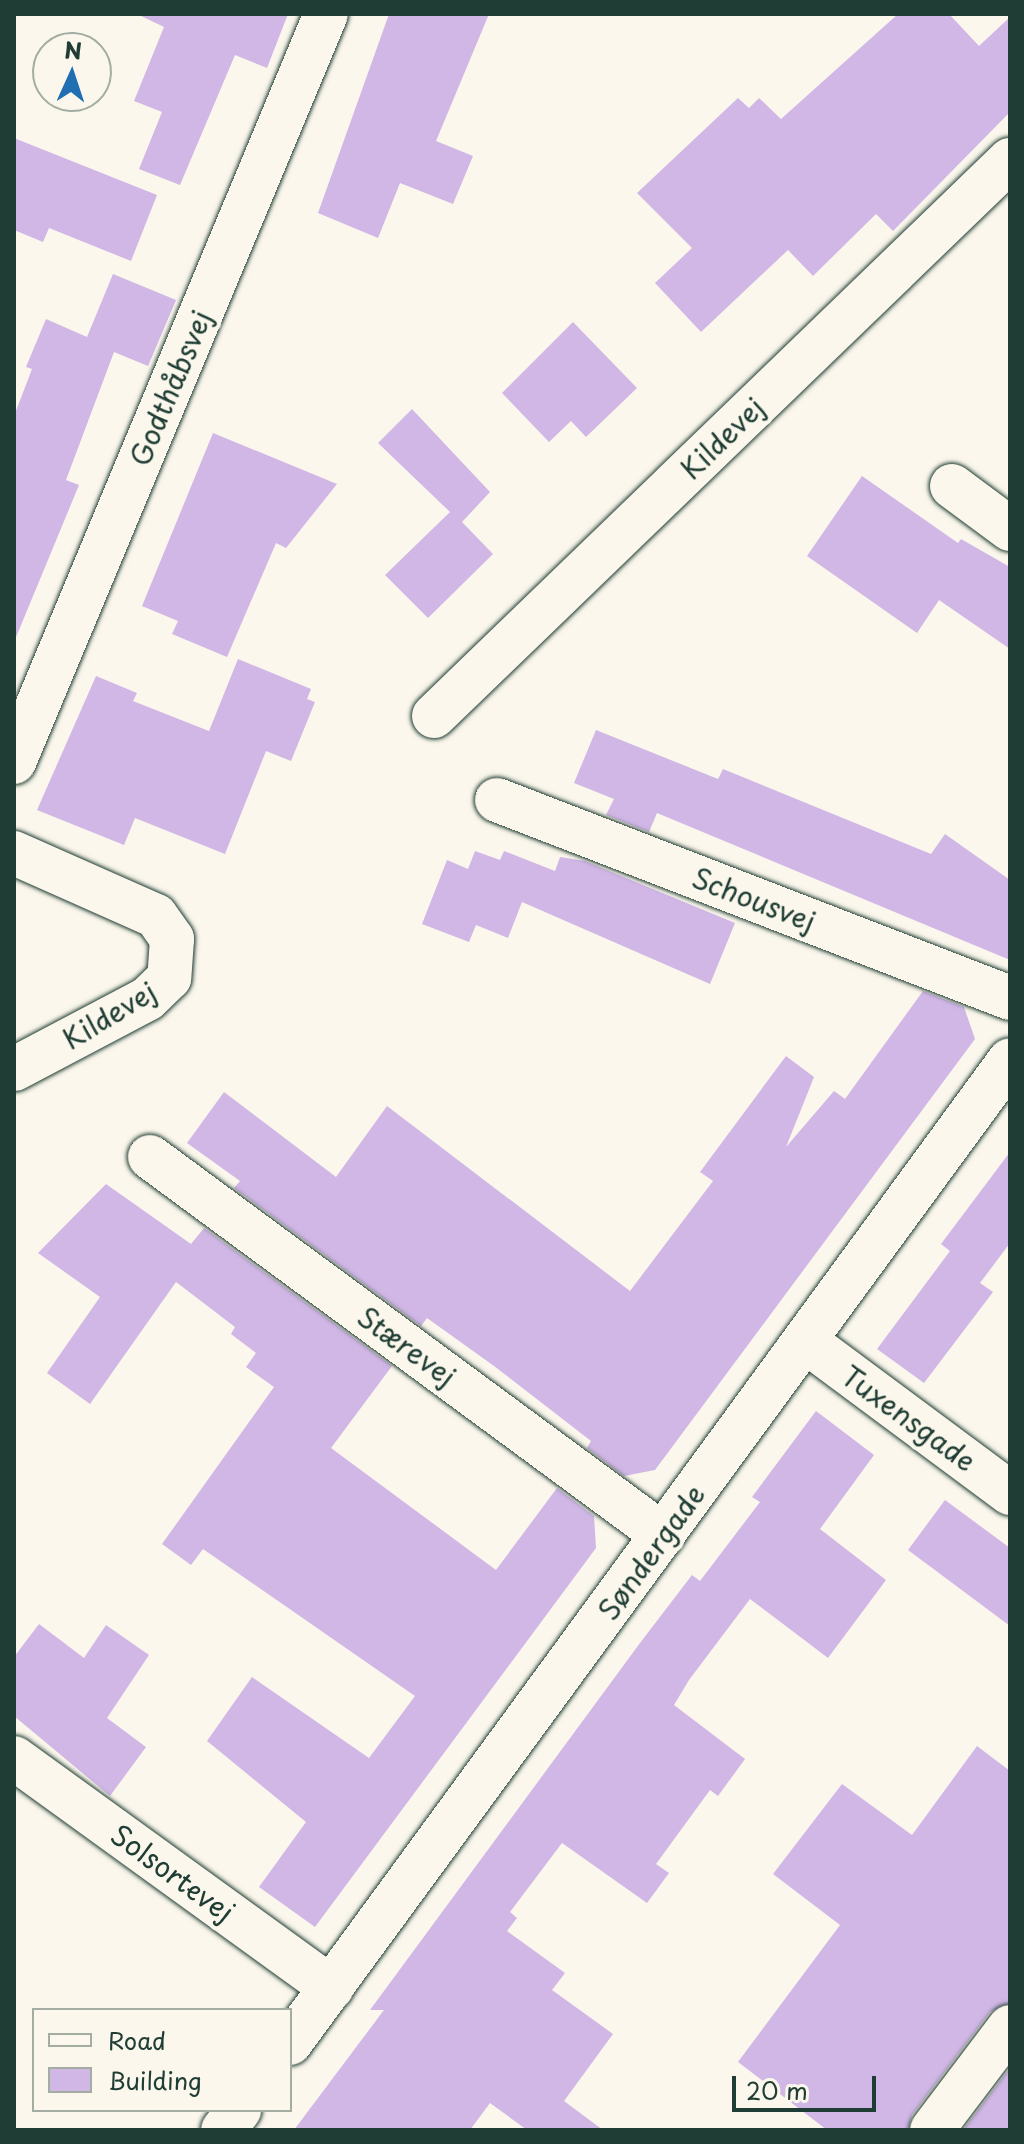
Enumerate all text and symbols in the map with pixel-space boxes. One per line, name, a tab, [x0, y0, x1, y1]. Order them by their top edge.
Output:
north arrow	[32, 32, 112, 112]
text: N	[64, 33, 83, 66]
street label: Godthåbsvej	[122, 305, 218, 471]
street label: Kildevej	[673, 390, 771, 486]
street label: Schousvej	[688, 860, 820, 938]
street label: Kildevej	[56, 974, 162, 1056]
street label: Stærevej	[351, 1299, 463, 1393]
street label: Tuxensgade	[835, 1358, 983, 1478]
street label: Søndergade	[591, 1478, 711, 1626]
street label: Solsortevej	[105, 1817, 241, 1929]
legend	[32, 2008, 292, 2112]
text: Road	[108, 2022, 166, 2058]
scale bar	[736, 2060, 880, 2110]
text: Building	[108, 2062, 202, 2098]
text: 20 m	[746, 2072, 808, 2108]

